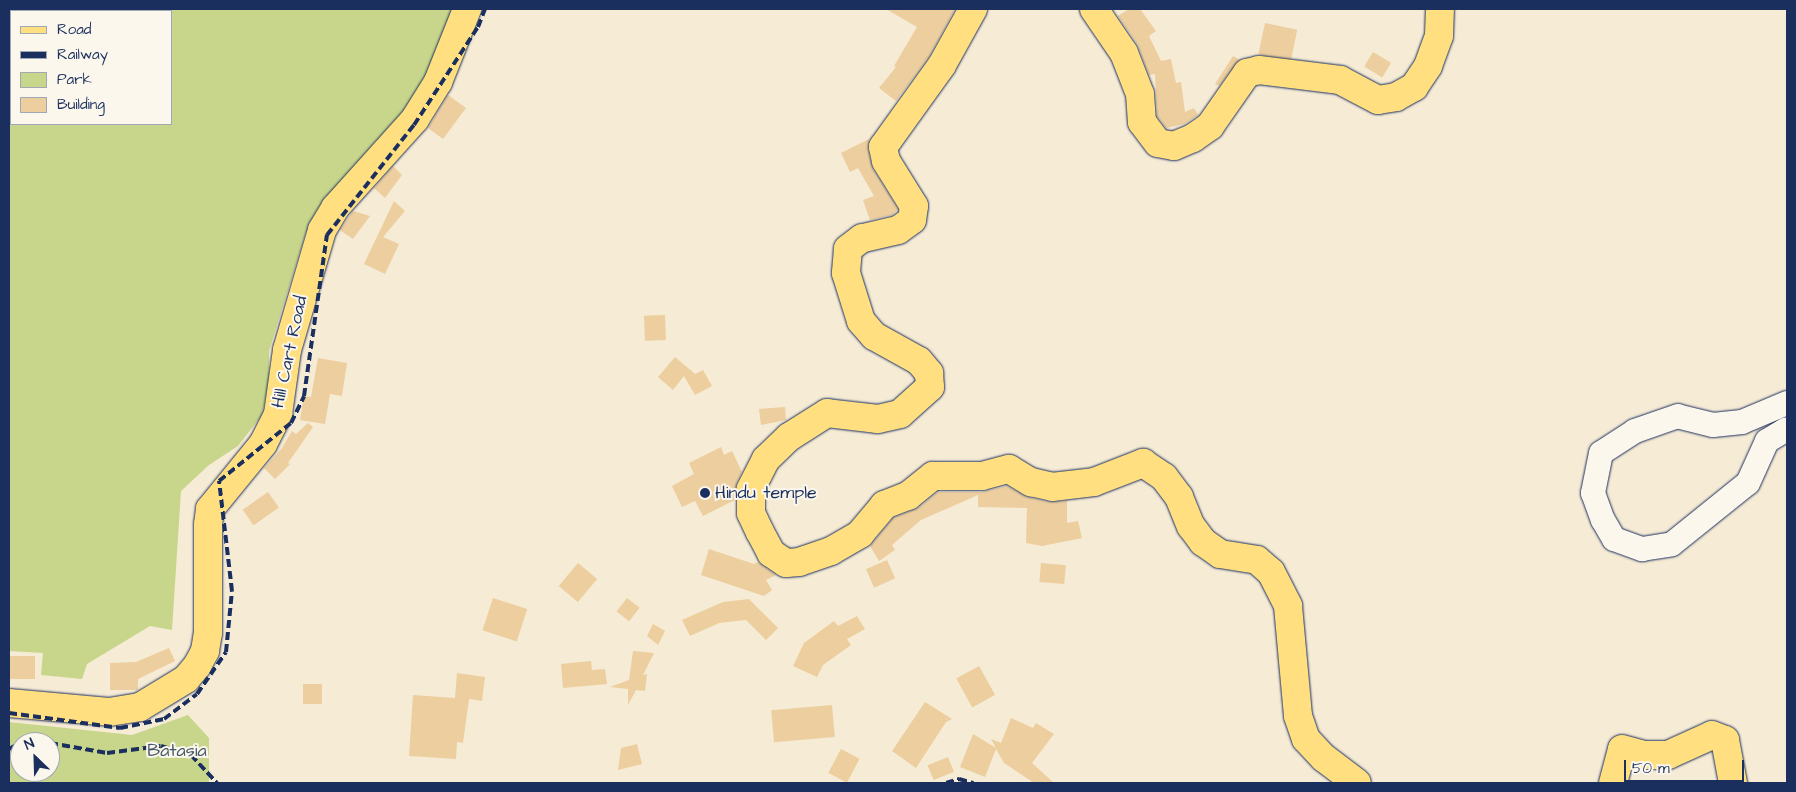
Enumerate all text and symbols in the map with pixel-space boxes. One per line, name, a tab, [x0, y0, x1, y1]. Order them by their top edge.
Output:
legend	[10, 10, 172, 125]
text: Road	[57, 19, 91, 40]
text: Railway	[57, 44, 108, 65]
text: Park	[57, 69, 92, 90]
text: Building	[57, 94, 105, 115]
street label: Hill Cart Road	[268, 294, 312, 410]
place label: Hindu temple	[715, 482, 817, 504]
marker: Hindu temple	[699, 487, 711, 499]
north arrow	[10, 732, 60, 782]
text: N	[21, 733, 37, 755]
park label: Batasia	[147, 740, 207, 762]
scale bar	[1626, 750, 1746, 782]
text: 50 m	[1632, 758, 1670, 779]

